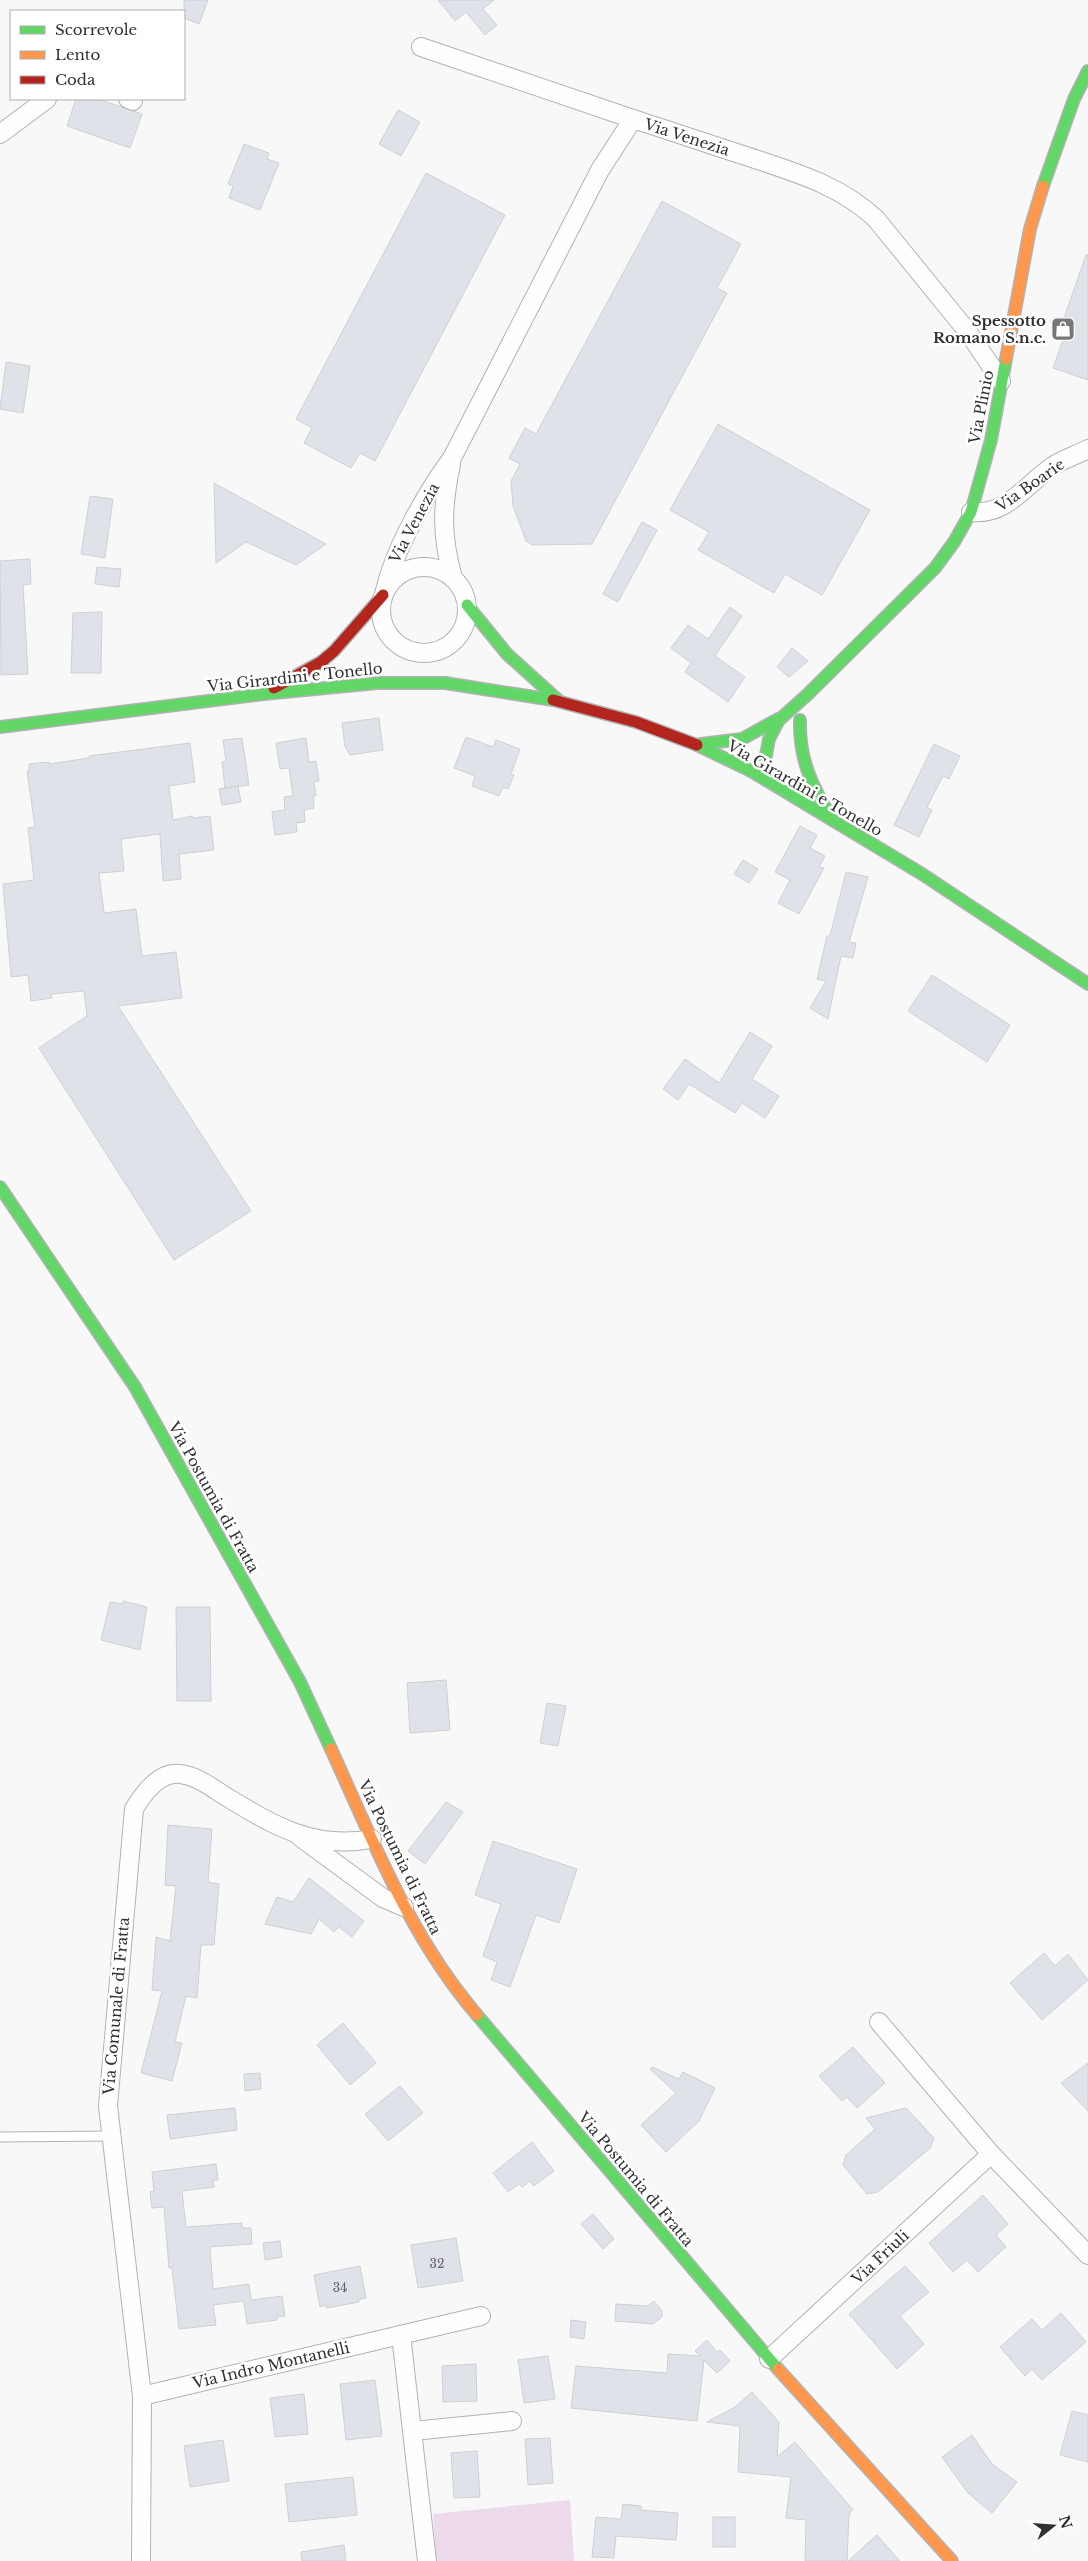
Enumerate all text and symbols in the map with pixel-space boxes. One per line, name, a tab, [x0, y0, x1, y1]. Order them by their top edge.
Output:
legend	[10, 10, 185, 100]
text: Scorrevole	[55, 20, 137, 39]
text: Lento	[55, 45, 101, 64]
text: Coda	[55, 70, 96, 89]
street label: Via Venezia	[641, 114, 733, 160]
place label: Spessotto Romano S.n.c.	[933, 311, 1046, 347]
shop icon: Spessotto Romano S.n.c.	[1050, 316, 1076, 342]
street label: Via Plinio	[964, 368, 997, 446]
street label: Via Boarie	[991, 454, 1068, 516]
street label: Via Venezia	[384, 479, 443, 567]
street label: Via Girardini e Tonello	[206, 658, 384, 696]
street label: Via Girardini e Tonello	[723, 735, 886, 840]
street label: Via Postumia di Fratta	[164, 1417, 264, 1576]
street label: Via Postumia di Fratta	[354, 1776, 446, 1938]
street label: Via Comunale di Fratta	[99, 1916, 133, 2097]
street label: Via Postumia di Fratta	[574, 2107, 698, 2251]
street label: Via Friuli	[847, 2226, 913, 2289]
house number: 32	[430, 2256, 444, 2271]
house number: 34	[333, 2280, 347, 2295]
street label: Via Indro Montanelli	[190, 2338, 352, 2393]
north arrow	[1028, 2501, 1078, 2551]
text: N	[1055, 2513, 1076, 2531]

